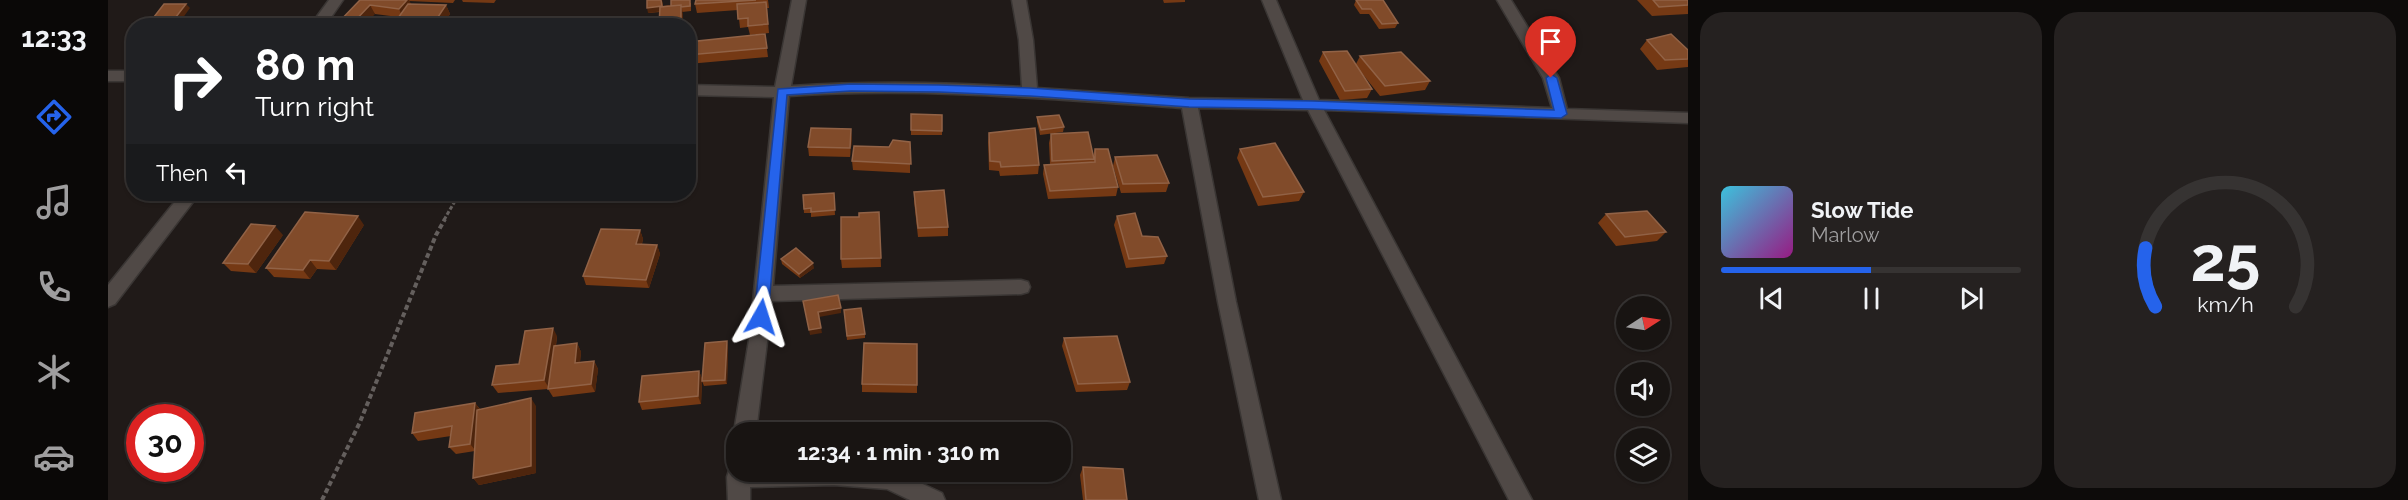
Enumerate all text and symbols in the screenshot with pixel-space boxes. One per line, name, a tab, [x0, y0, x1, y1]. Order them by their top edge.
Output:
pin	[1525, 16, 1576, 78]
text: 12:33	[21, 22, 87, 53]
icon: arrive	[1534, 25, 1567, 58]
text: 80 m	[255, 41, 355, 90]
icon: right	[156, 42, 234, 120]
text: Turn right	[255, 91, 374, 122]
icon: directions	[33, 96, 75, 138]
icon: left	[220, 156, 253, 189]
text: Then	[156, 160, 208, 186]
icon: music	[33, 181, 75, 223]
text: Slow Tide	[1811, 197, 1913, 223]
text: 25	[2190, 222, 2260, 296]
text: Marlow	[1811, 223, 1880, 247]
icon: phone	[33, 266, 75, 308]
icon: previous	[1755, 282, 1788, 315]
icon: pause	[1855, 282, 1888, 315]
icon: next	[1955, 282, 1988, 315]
position arrow	[729, 285, 793, 349]
text: km/h	[2197, 292, 2253, 317]
north arrow	[1616, 296, 1670, 350]
map controls	[1616, 296, 1670, 482]
icon: climate	[33, 351, 75, 393]
button: sound	[1616, 362, 1670, 416]
speed limit sign: 30	[126, 404, 204, 482]
button: layers	[1616, 428, 1670, 482]
icon: car	[33, 436, 75, 478]
text: 12:34 · 1 min · 310 m	[797, 439, 1000, 465]

